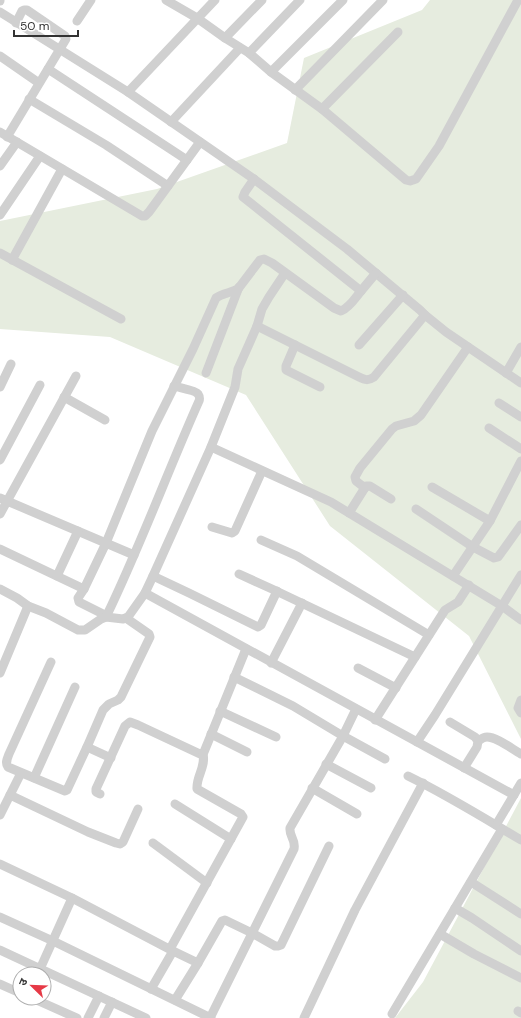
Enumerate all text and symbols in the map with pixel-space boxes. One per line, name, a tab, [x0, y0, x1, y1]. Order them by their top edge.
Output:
scale bar	[14, 12, 78, 38]
text: 50 m	[20, 18, 49, 34]
north arrow	[12, 966, 52, 1006]
text: उ	[15, 976, 31, 988]

